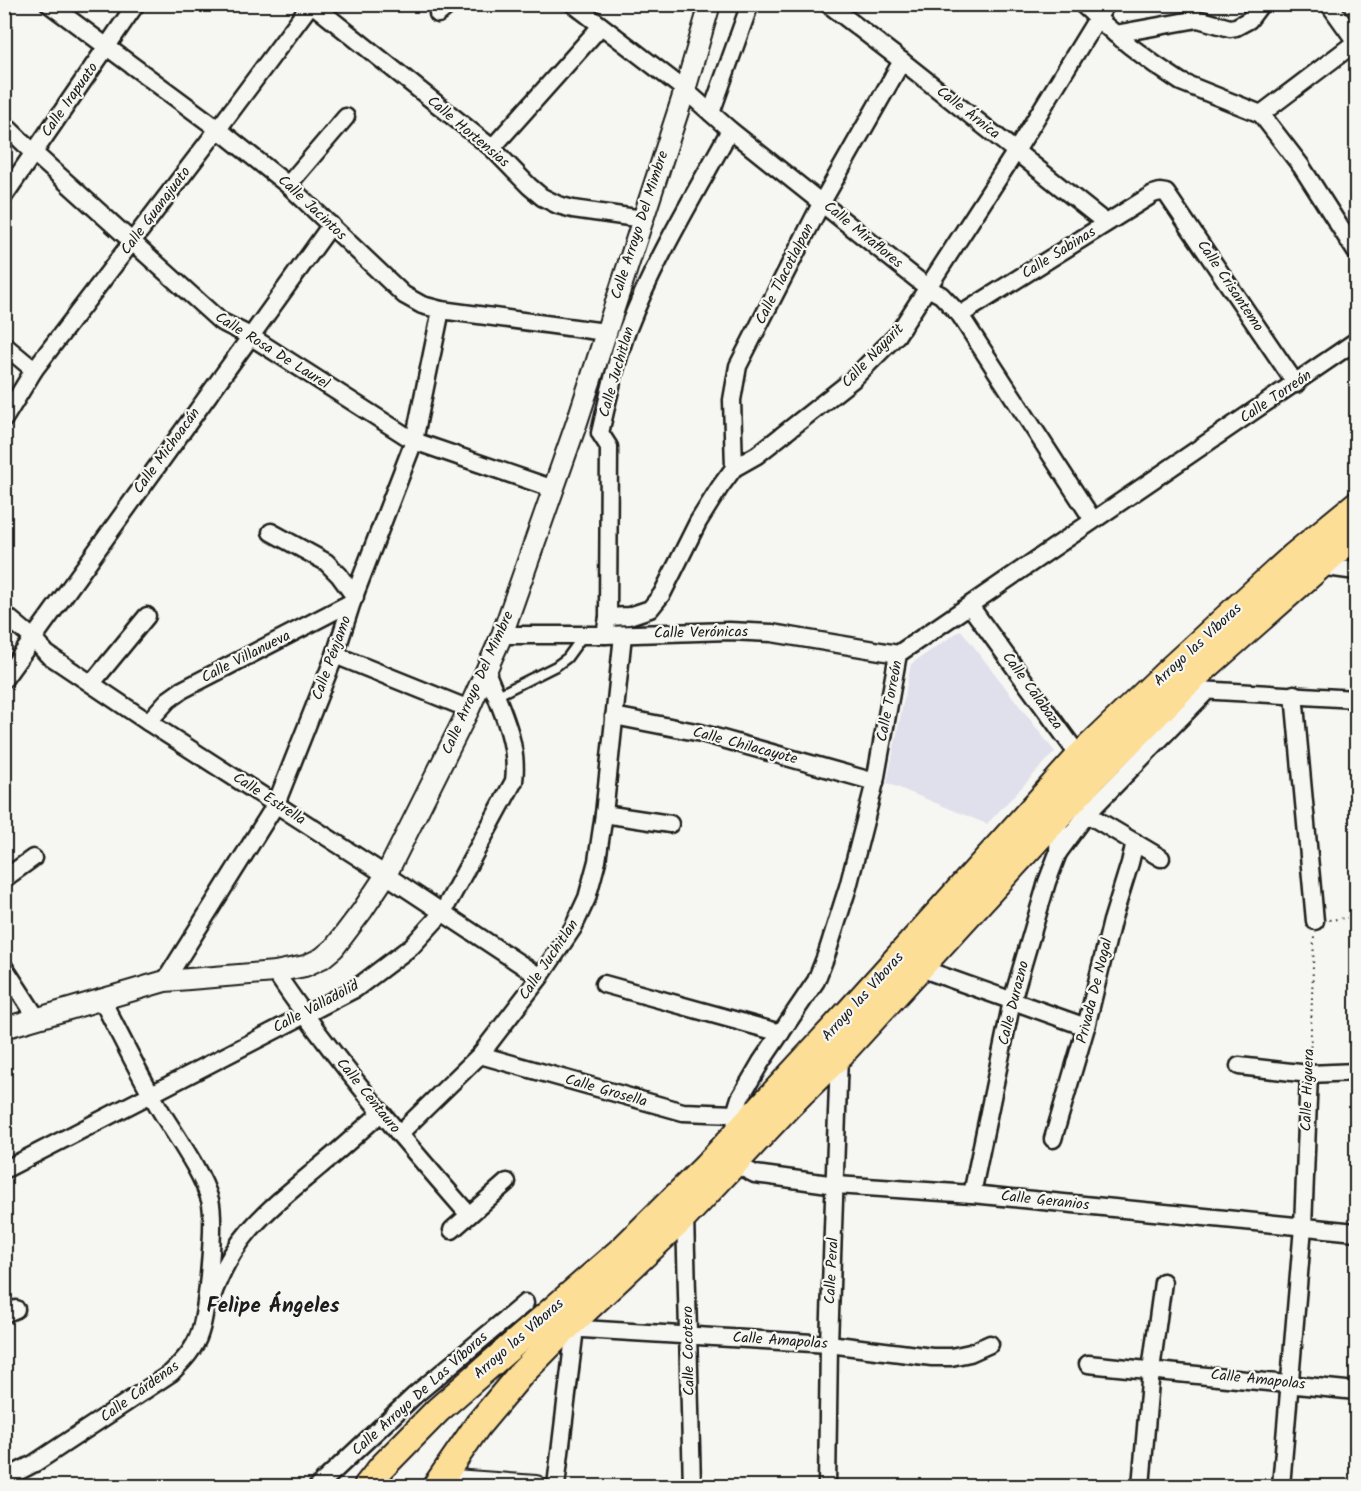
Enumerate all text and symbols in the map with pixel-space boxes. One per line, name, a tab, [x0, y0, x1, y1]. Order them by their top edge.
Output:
street label: Calle Irapuato	[35, 57, 105, 142]
street label: Calle Árnica	[931, 80, 1005, 146]
street label: Calle Hortensias	[421, 90, 515, 174]
street label: Calle Arroyo Del Mimbre	[605, 147, 675, 302]
street label: Calle Guanajuato	[115, 162, 197, 260]
street label: Calle Jacintos	[272, 169, 353, 247]
street label: Calle Miraflores	[818, 195, 909, 275]
street label: Calle Tlacotlalpan	[749, 219, 821, 329]
street label: Calle Sabinas	[1017, 220, 1101, 285]
street label: Calle Crisantemo	[1190, 235, 1270, 337]
street label: Calle Rosa De Laurel	[210, 306, 334, 396]
street label: Calle Nayarit	[836, 318, 910, 394]
street label: Calle Juchitlan	[593, 324, 641, 420]
street label: Calle Torreón	[1235, 364, 1317, 430]
street label: Calle Michoacán	[127, 403, 207, 499]
street label: Arroyo las Víboras	[1148, 597, 1248, 692]
street label: Calle Arroyo Del Mimbre	[436, 607, 521, 759]
street label: Calle Pénjamo	[306, 612, 358, 704]
street label: Calle Verónicas	[654, 620, 749, 646]
street label: Calle Villanueva	[197, 624, 295, 690]
street label: Calle Calabaza	[995, 647, 1069, 735]
street label: Calle Torreón	[870, 658, 910, 744]
street label: Calle Chilacayote	[690, 720, 800, 772]
street label: Calle Estrella	[228, 766, 310, 832]
street label: Calle Juchitlan	[513, 915, 585, 1005]
street label: Privada De Nogal	[1070, 935, 1120, 1046]
street label: Arroyo las Víboras	[816, 946, 910, 1047]
street label: Calle Durazno	[992, 958, 1036, 1048]
street label: Calle Valladolid	[269, 974, 364, 1040]
street label: Calle Higuera	[1295, 1048, 1321, 1132]
street label: Calle Centauro	[330, 1053, 406, 1139]
street label: Calle Grosella	[562, 1068, 650, 1114]
street label: Calle Geranios	[1000, 1184, 1091, 1218]
street label: Calle Peral	[818, 1237, 846, 1305]
district label: Felipe Ángeles	[206, 1290, 340, 1323]
street label: Arroyo las Víboras	[468, 1292, 570, 1385]
street label: Calle Cocotero	[676, 1306, 702, 1396]
street label: Calle Arroyo De Las Víboras	[346, 1326, 494, 1462]
street label: Calle Amapolas	[732, 1326, 829, 1356]
street label: Calle Cárdenas	[95, 1355, 185, 1429]
street label: Calle Amapolas	[1209, 1363, 1307, 1397]

